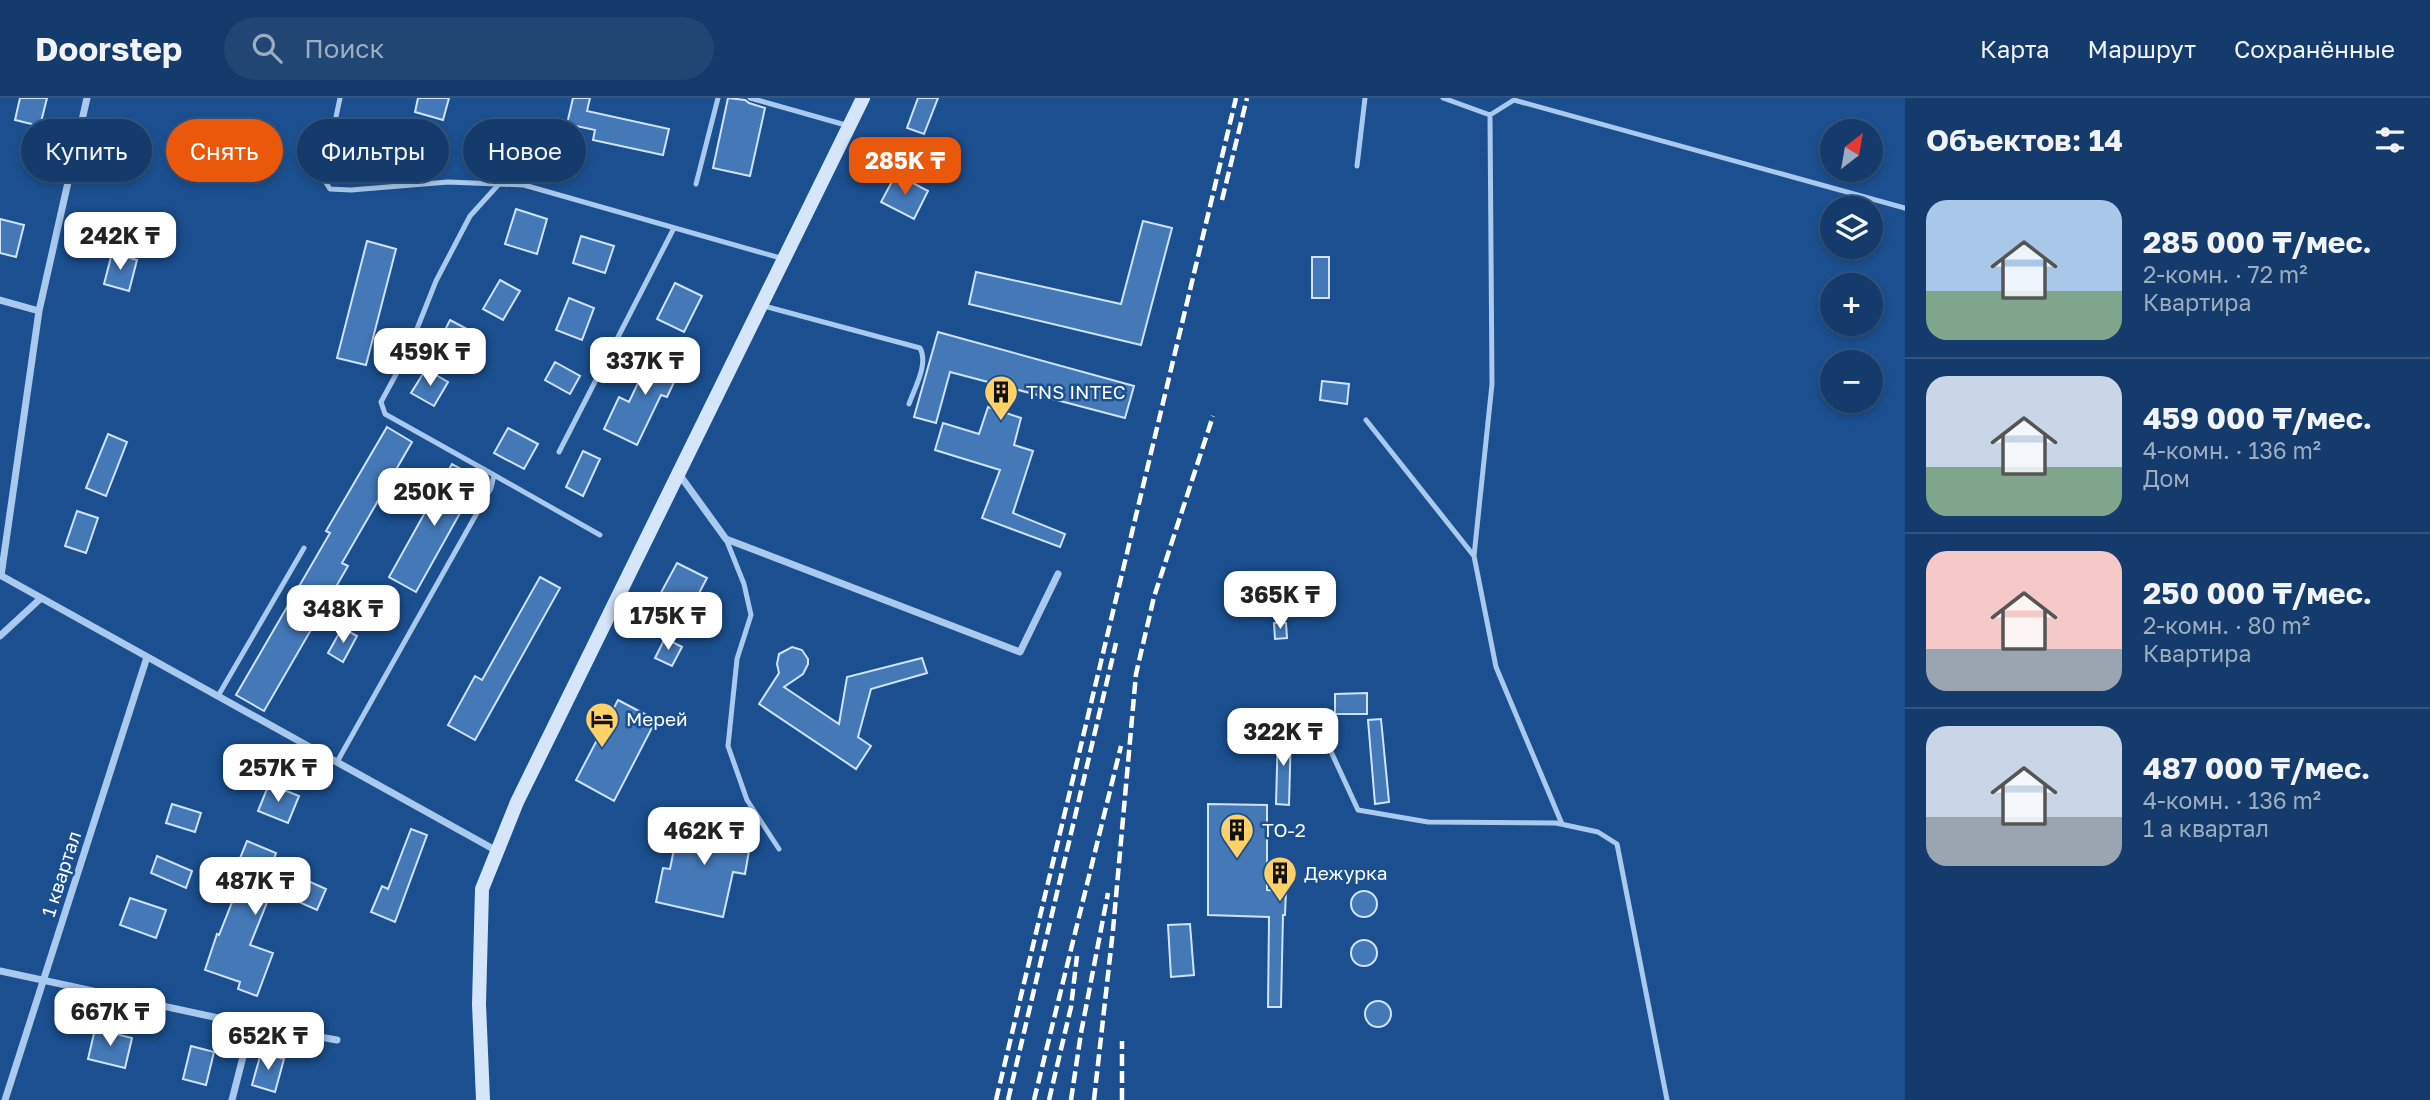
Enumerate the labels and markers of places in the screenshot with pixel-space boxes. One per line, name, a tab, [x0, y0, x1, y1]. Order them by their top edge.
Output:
pin: 285K ₸	[848, 138, 962, 197]
pin: 242K ₸	[63, 212, 177, 272]
pin: 459K ₸	[373, 328, 487, 388]
pin: 337K ₸	[588, 338, 702, 397]
building icon: TNS INTEC	[982, 373, 1020, 422]
place label: TNS INTEC	[1026, 380, 1126, 403]
pin: 250K ₸	[377, 468, 491, 528]
pin: 365K ₸	[1223, 572, 1337, 631]
pin: 348K ₸	[286, 586, 400, 645]
pin: 175K ₸	[611, 592, 725, 652]
hotel icon: Мерей	[583, 700, 621, 749]
place label: Мерей	[626, 707, 688, 730]
pin: 322K ₸	[1226, 708, 1340, 768]
pin: 257K ₸	[221, 744, 335, 804]
pin: 462K ₸	[647, 808, 761, 867]
building icon: ТО-2	[1218, 811, 1256, 860]
place label: ТО-2	[1262, 818, 1306, 841]
building icon: Дежурка	[1261, 854, 1299, 903]
pin: 487K ₸	[198, 858, 312, 917]
place label: Дежурка	[1304, 861, 1388, 884]
pin: 667K ₸	[53, 988, 167, 1048]
pin: 652K ₸	[211, 1012, 325, 1072]

